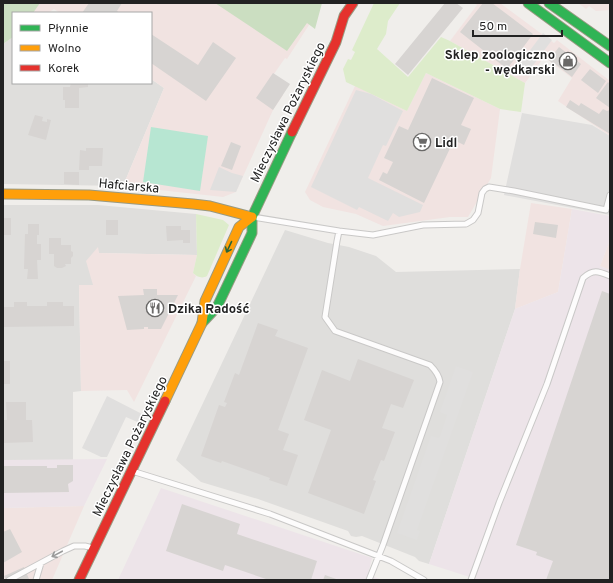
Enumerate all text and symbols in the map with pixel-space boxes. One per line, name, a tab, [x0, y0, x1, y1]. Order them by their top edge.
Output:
legend	[12, 12, 152, 84]
scale bar	[473, 12, 562, 38]
text: 50 m	[479, 19, 507, 35]
text: Płynnie	[48, 21, 88, 37]
street label: Mieczysława Pożaryskiego	[248, 40, 330, 186]
text: Wolno	[48, 41, 82, 57]
place label: Sklep zoologiczno - wędkarski	[445, 48, 555, 79]
shop icon: Sklep zoologiczno - wędkarski	[558, 51, 578, 71]
text: Korek	[48, 61, 79, 77]
supermarket icon: Lidl	[412, 132, 432, 152]
place label: Lidl	[435, 136, 457, 152]
street label: Hafciarska	[98, 176, 160, 198]
one-way arrow	[225, 241, 232, 253]
restaurant icon: Dzika Radość	[145, 298, 165, 318]
place label: Dzika Radość	[168, 302, 250, 318]
street label: Mieczysława Pożaryskiego	[90, 374, 172, 520]
one-way arrow	[51, 551, 63, 558]

